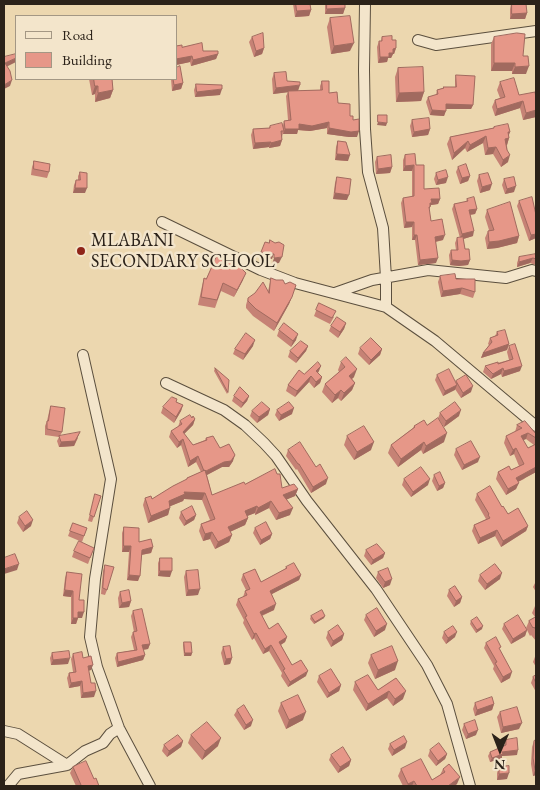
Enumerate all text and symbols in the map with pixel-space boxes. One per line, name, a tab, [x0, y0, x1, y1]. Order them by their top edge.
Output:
legend	[15, 15, 178, 80]
text: Road	[62, 25, 93, 44]
text: Building	[62, 50, 112, 69]
place label: MLABANI SECONDARY SCHOOL	[91, 230, 275, 272]
marker: MLABANI SECONDARY SCHOOL	[75, 245, 87, 257]
north arrow	[475, 725, 525, 775]
text: N	[494, 756, 506, 774]

